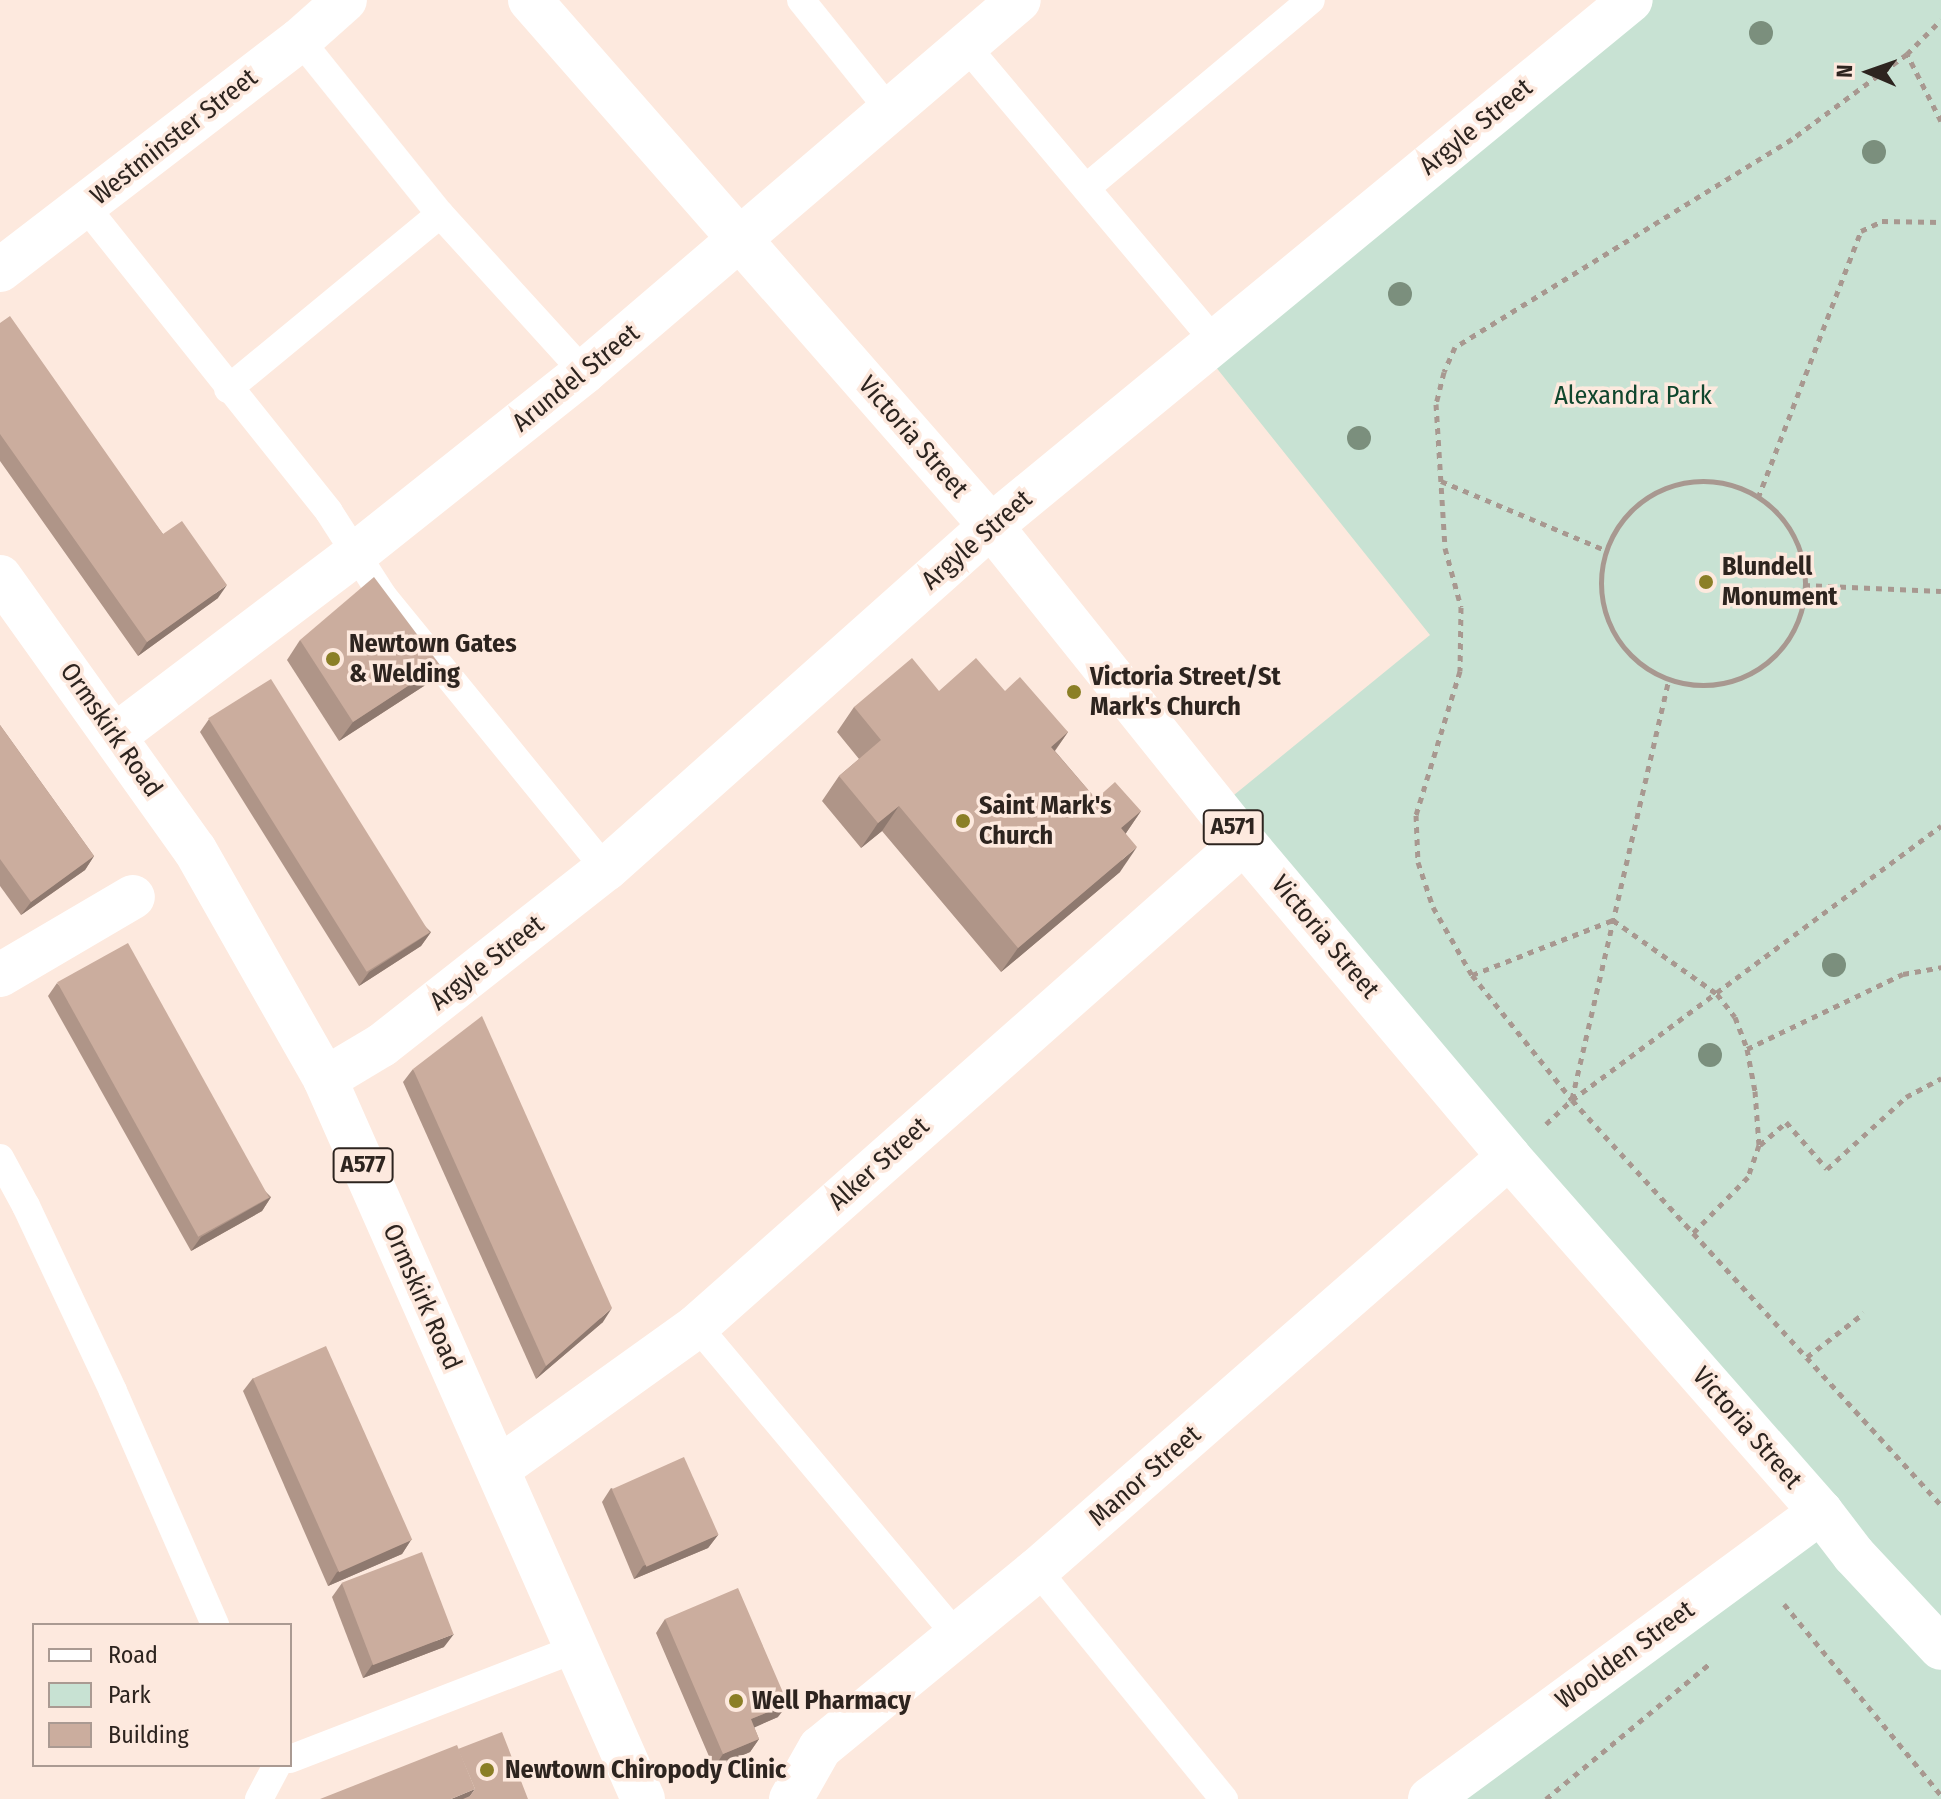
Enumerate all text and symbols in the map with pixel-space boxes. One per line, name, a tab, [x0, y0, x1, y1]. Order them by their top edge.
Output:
north arrow	[1829, 32, 1909, 112]
street label: Westminster Street	[84, 62, 264, 212]
text: N	[1831, 64, 1858, 78]
street label: Argyle Street	[1413, 72, 1539, 182]
street label: Arundel Street	[506, 318, 646, 438]
street label: Victoria Street	[852, 370, 974, 504]
park label: Alexandra Park	[1554, 380, 1712, 412]
street label: Argyle Street	[916, 484, 1038, 596]
place label: Blundell Monument	[1722, 551, 1838, 612]
marker: Blundell Monument	[1697, 573, 1715, 591]
place label: Newtown Gates & Welding	[349, 628, 517, 690]
marker: Newtown Gates & Welding	[324, 650, 342, 668]
street label: Ormskirk Road	[53, 657, 169, 803]
place label: Victoria Street/St Mark's Church	[1090, 661, 1281, 722]
marker: Victoria Street/St Mark's Church	[1065, 683, 1083, 701]
place label: Saint Mark's Church	[979, 790, 1112, 852]
road number: A571	[1201, 807, 1265, 847]
marker: Saint Mark's Church	[954, 812, 972, 830]
street label: Victoria Street	[1264, 869, 1386, 1005]
street label: Argyle Street	[424, 909, 550, 1017]
street label: Alker Street	[822, 1111, 936, 1217]
road number: A577	[331, 1145, 395, 1185]
street label: Ormskirk Road	[376, 1219, 468, 1375]
street label: Victoria Street	[1686, 1361, 1808, 1495]
street label: Manor Street	[1083, 1419, 1207, 1533]
street label: Woolden Street	[1550, 1594, 1700, 1716]
legend	[32, 1623, 292, 1767]
text: Road	[108, 1641, 158, 1669]
text: Park	[108, 1681, 151, 1709]
place label: Well Pharmacy	[752, 1685, 911, 1717]
marker: Well Pharmacy	[727, 1692, 745, 1710]
text: Building	[108, 1721, 189, 1749]
place label: Newtown Chiropody Clinic	[505, 1754, 786, 1786]
marker: Newtown Chiropody Clinic	[476, 1759, 498, 1781]

